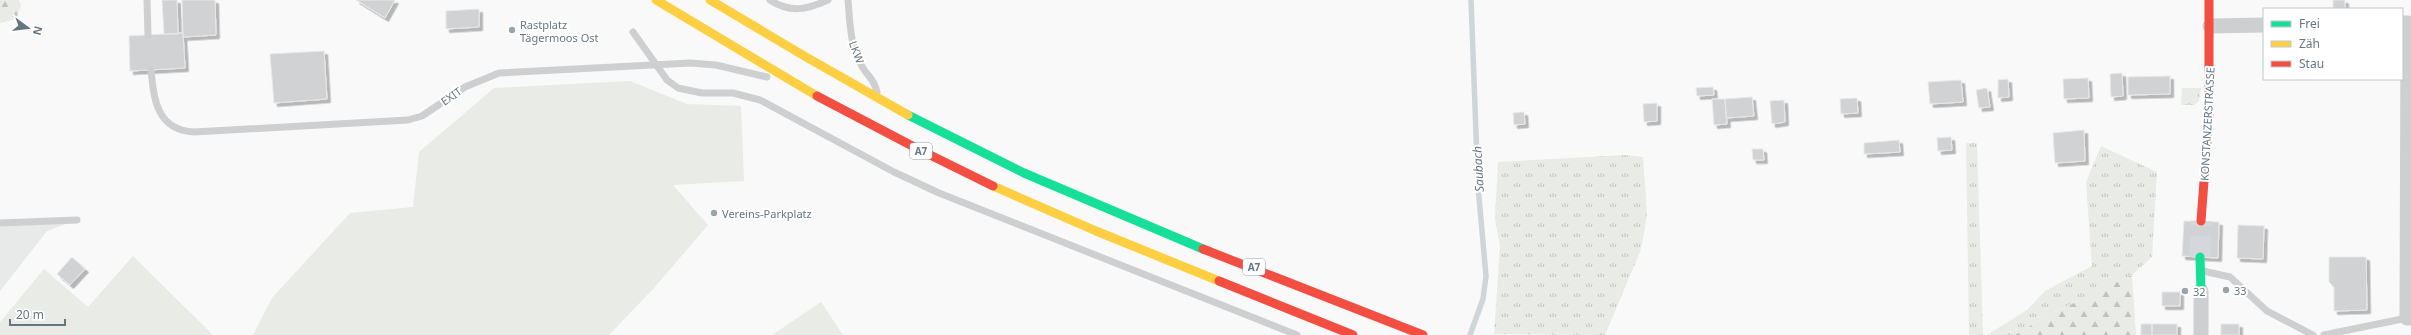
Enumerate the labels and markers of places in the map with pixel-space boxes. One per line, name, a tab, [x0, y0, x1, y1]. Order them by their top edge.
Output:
place label: Rastplatz Tägermoos Ost	[520, 17, 599, 45]
marker: Rastplatz Tägermoos Ost	[507, 25, 517, 35]
place label: Vereins-Parkplatz	[722, 206, 812, 221]
marker: Vereins-Parkplatz	[709, 208, 719, 218]
place label: 33	[2234, 283, 2247, 298]
place label: 32	[2193, 284, 2206, 299]
marker: 33	[2221, 285, 2231, 295]
marker: 32	[2180, 286, 2190, 296]

